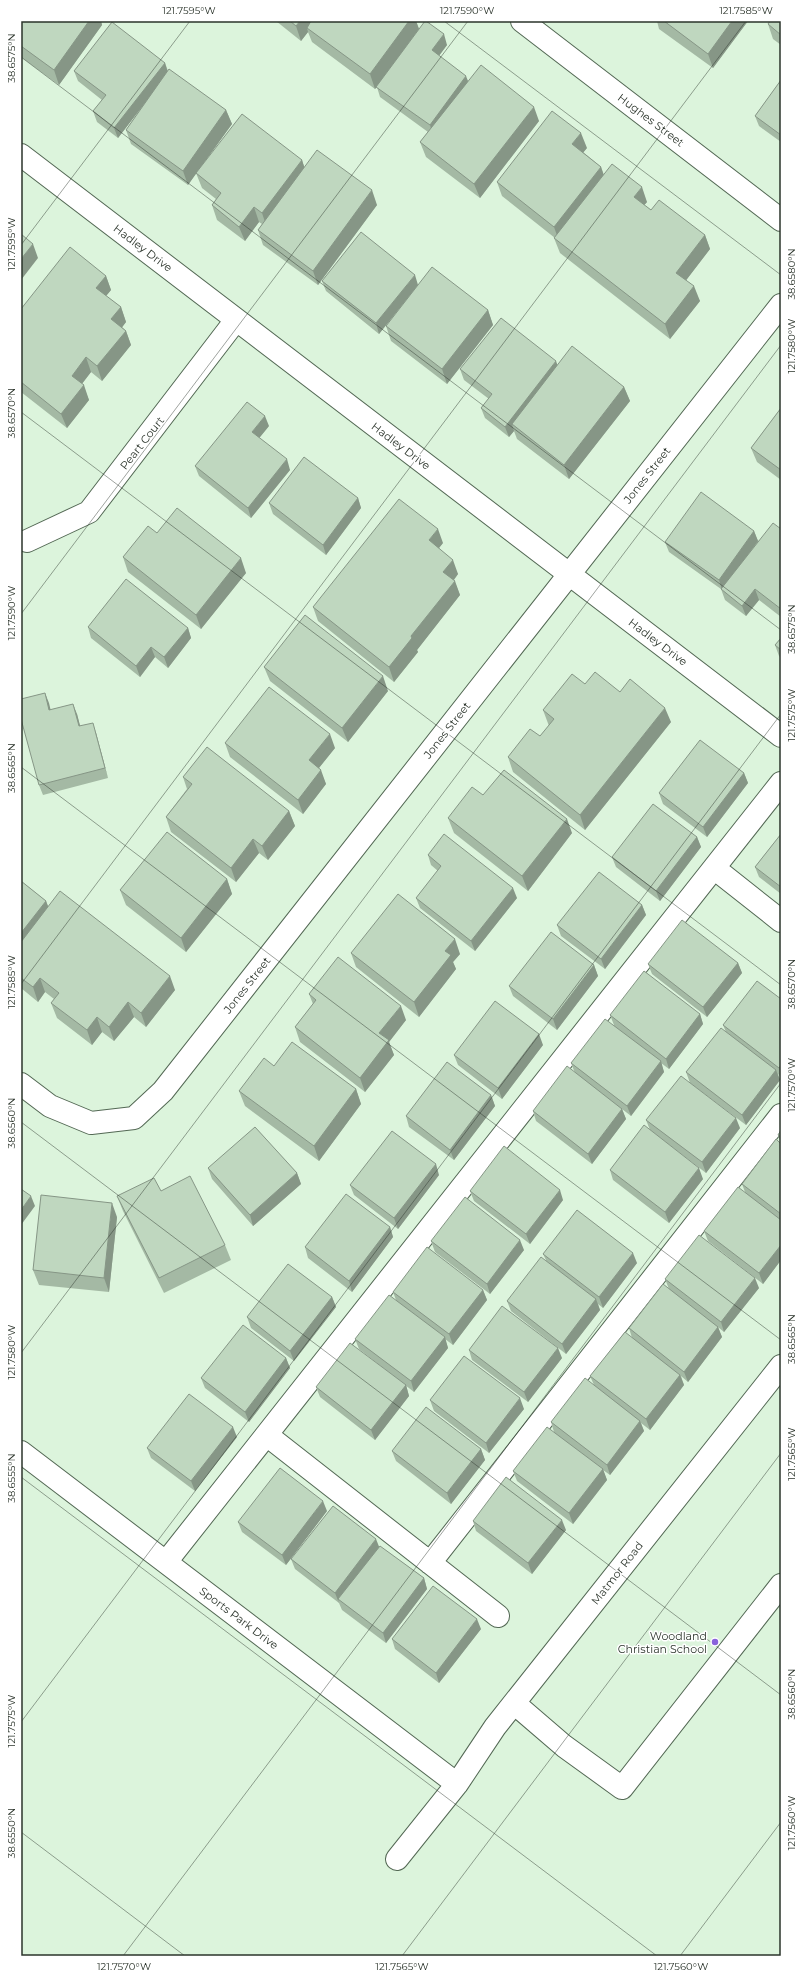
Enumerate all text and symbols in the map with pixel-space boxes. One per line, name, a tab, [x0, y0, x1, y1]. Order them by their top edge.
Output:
text: 121.7595°W	[162, 4, 216, 17]
text: 121.7590°W	[440, 4, 494, 17]
text: 121.7585°W	[719, 4, 773, 17]
text: 38.6575°N	[5, 33, 18, 83]
street label: Hughes Street	[615, 90, 687, 150]
text: 121.7595°W	[5, 217, 18, 271]
street label: Hadley Drive	[111, 221, 175, 275]
text: 38.6580°N	[785, 248, 798, 300]
text: 121.7580°W	[785, 319, 798, 373]
text: 38.6570°N	[5, 388, 18, 438]
street label: Peart Court	[117, 413, 167, 472]
street label: Hadley Drive	[369, 419, 433, 473]
street label: Jones Street	[620, 443, 674, 507]
text: 121.7590°W	[5, 586, 18, 640]
text: 38.6575°N	[785, 604, 798, 654]
street label: Hadley Drive	[626, 615, 690, 669]
text: 121.7575°W	[785, 689, 798, 741]
street label: Jones Street	[420, 698, 474, 762]
text: 38.6565°N	[5, 743, 18, 793]
street label: Jones Street	[220, 953, 274, 1017]
text: 121.7585°W	[5, 955, 18, 1009]
text: 38.6570°N	[785, 959, 798, 1009]
text: 121.7570°W	[785, 1058, 798, 1112]
text: 38.6560°N	[5, 1098, 18, 1148]
text: 38.6565°N	[785, 1314, 798, 1364]
text: 121.7580°W	[5, 1325, 18, 1379]
text: 121.7565°W	[785, 1427, 798, 1481]
text: 38.6555°N	[5, 1453, 18, 1503]
street label: Matmor Road	[588, 1539, 646, 1607]
street label: Sports Park Drive	[197, 1584, 282, 1652]
place label: Woodland Christian School	[618, 1629, 707, 1656]
marker: Woodland Christian School	[710, 1637, 720, 1647]
text: 38.6560°N	[785, 1669, 798, 1719]
text: 121.7575°W	[5, 1695, 18, 1747]
text: 121.7560°W	[785, 1796, 798, 1850]
text: 38.6550°N	[5, 1808, 18, 1858]
text: 121.7570°W	[97, 1960, 151, 1973]
text: 121.7565°W	[375, 1960, 429, 1973]
text: 121.7560°W	[654, 1960, 708, 1973]

